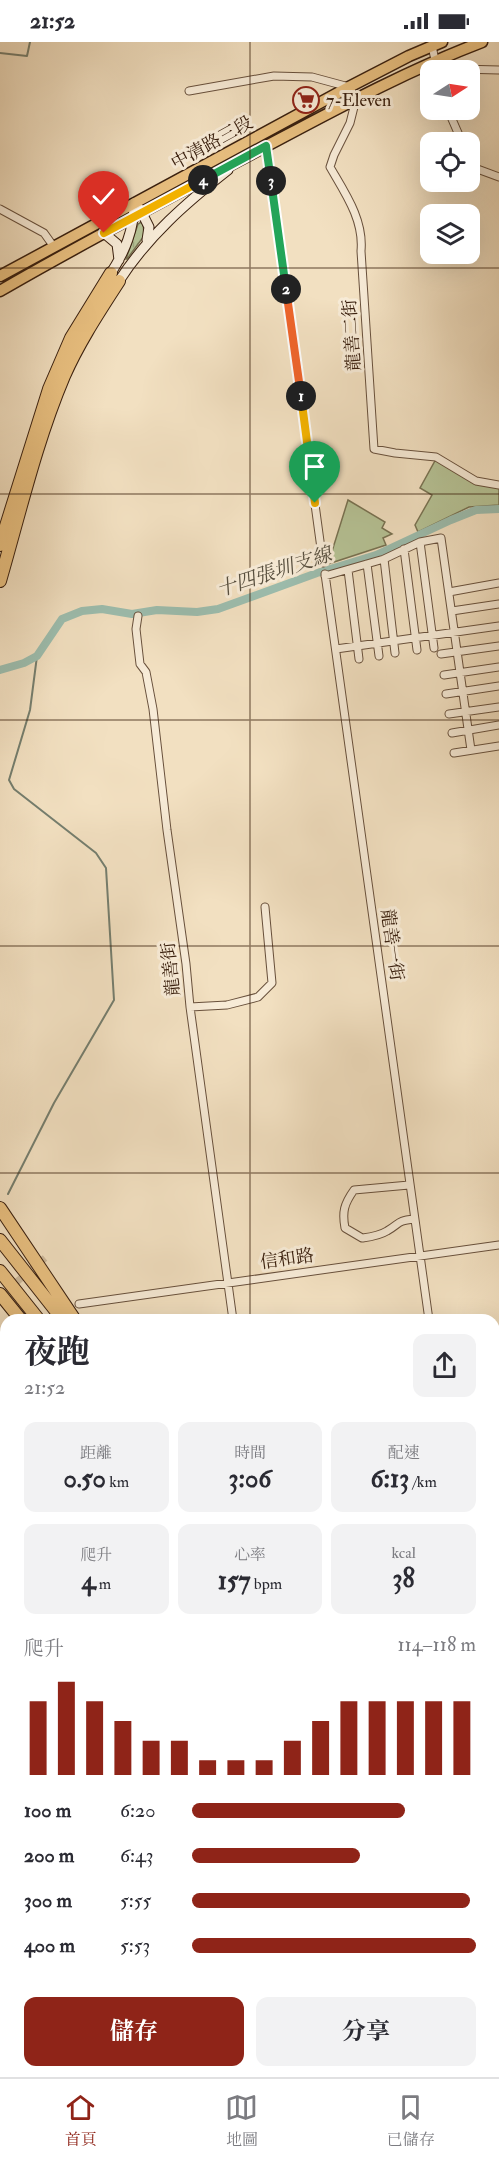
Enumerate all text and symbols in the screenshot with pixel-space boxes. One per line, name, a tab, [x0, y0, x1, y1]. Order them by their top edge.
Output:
text: 21:52	[30, 7, 75, 35]
north arrow	[420, 60, 480, 120]
map controls	[420, 60, 480, 264]
supermarket icon: 7-Eleven	[291, 85, 321, 115]
place label: 7-Eleven	[326, 89, 391, 112]
street label: 中清路三段	[167, 111, 257, 175]
button: locate	[420, 132, 480, 192]
pin: 4	[188, 165, 218, 195]
pin: 3	[256, 166, 286, 196]
text: 4	[199, 170, 207, 190]
pin	[78, 171, 129, 233]
text: 3	[268, 171, 274, 191]
icon: check	[87, 180, 120, 213]
button: layers	[420, 204, 480, 264]
pin: 2	[271, 274, 301, 304]
text: 2	[282, 279, 290, 299]
street label: 龍善二街	[338, 298, 366, 372]
pin: 1	[286, 381, 316, 411]
text: 1	[298, 386, 304, 406]
pin	[289, 441, 340, 503]
icon: arrive	[298, 450, 331, 483]
water label: 十四張圳支線	[213, 541, 337, 602]
street label: 龍善一街	[376, 908, 408, 982]
street label: 龍善街	[157, 941, 185, 997]
street label: 信和路	[259, 1244, 315, 1274]
text: 夜跑	[24, 1332, 90, 1373]
button: share	[413, 1334, 476, 1397]
text: 21:52	[24, 1375, 65, 1400]
text: 距離	[80, 1443, 112, 1463]
text: 時間	[234, 1443, 266, 1463]
text: 配速	[388, 1443, 420, 1463]
text: 0.50	[63, 1463, 106, 1495]
text: 3:06	[229, 1463, 271, 1495]
text: 6:13	[370, 1463, 409, 1495]
text: km	[106, 1472, 129, 1492]
text: /km	[409, 1472, 437, 1492]
text: kcal	[391, 1543, 416, 1563]
text: 爬升	[80, 1545, 112, 1565]
text: 心率	[234, 1545, 266, 1565]
text: 38	[393, 1563, 415, 1595]
text: 4	[81, 1565, 95, 1597]
text: 157	[218, 1565, 250, 1597]
text: m	[95, 1574, 111, 1594]
text: bpm	[250, 1574, 282, 1594]
text: 114–118 m	[397, 1632, 476, 1657]
text: 爬升	[24, 1636, 64, 1661]
text: 100 m	[24, 1798, 71, 1823]
text: 6:20	[120, 1798, 155, 1823]
text: 200 m	[24, 1843, 74, 1868]
text: 6:43	[120, 1843, 154, 1868]
text: 300 m	[24, 1888, 72, 1913]
text: 5:55	[120, 1888, 151, 1913]
text: 400 m	[24, 1933, 75, 1958]
text: 5:53	[120, 1933, 150, 1958]
button: 儲存	[24, 1997, 244, 2066]
button: 分享	[256, 1997, 476, 2066]
tab: 首頁	[64, 2091, 97, 2150]
tab: 地圖	[225, 2091, 258, 2150]
tab: 已儲存	[387, 2091, 435, 2150]

